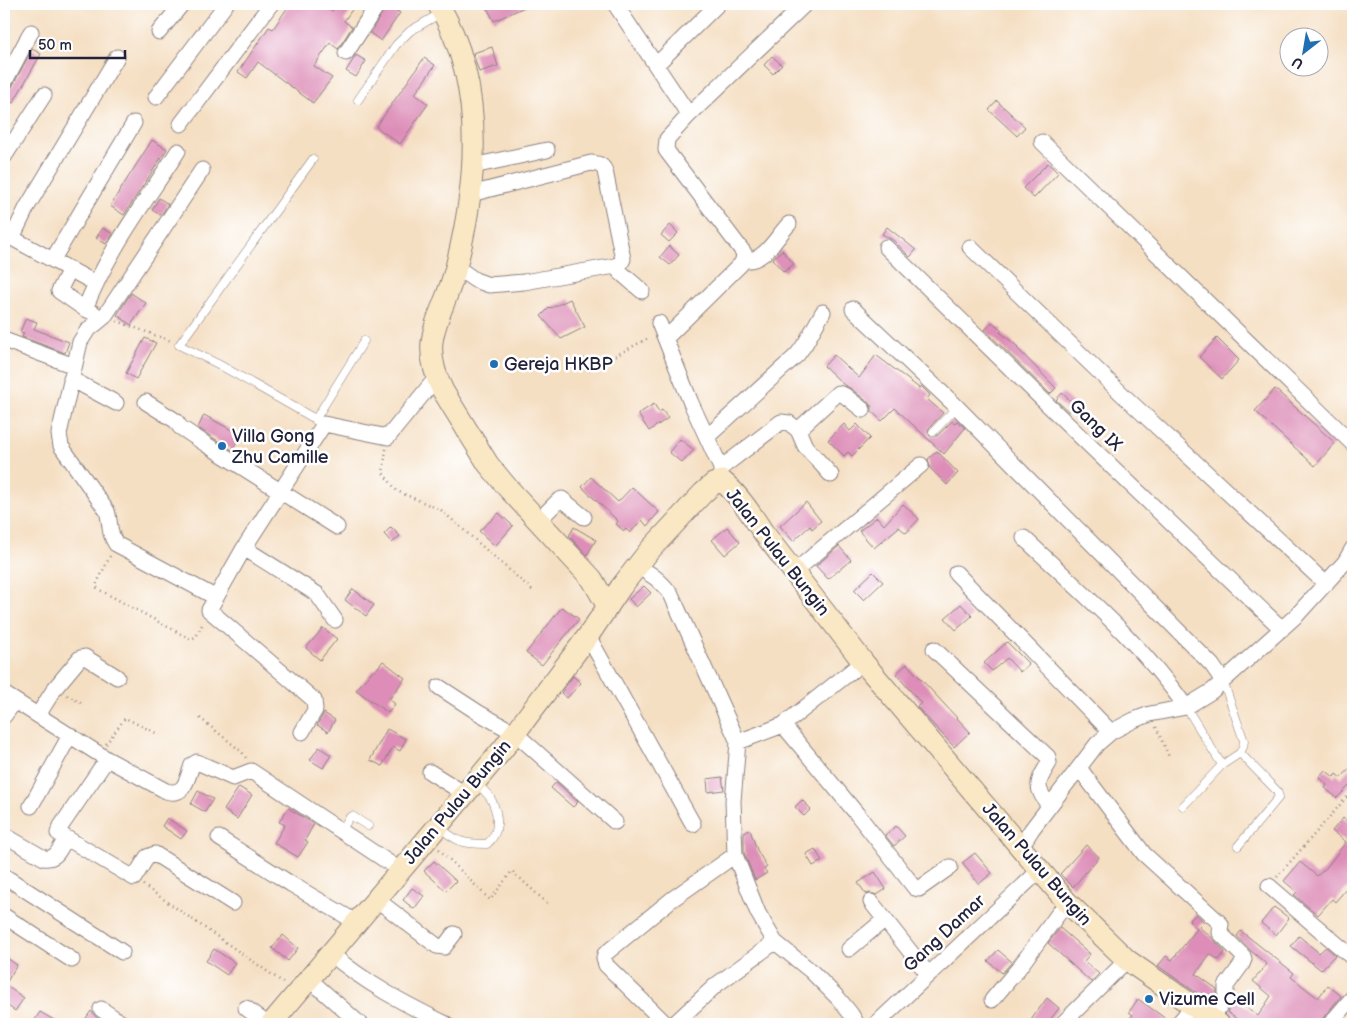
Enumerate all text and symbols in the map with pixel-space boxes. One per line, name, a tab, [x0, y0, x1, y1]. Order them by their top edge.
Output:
scale bar	[30, 28, 125, 60]
north arrow	[1280, 28, 1330, 78]
text: 50 m	[38, 36, 72, 55]
text: U	[1289, 53, 1306, 73]
place label: Gereja HKBP	[504, 354, 613, 375]
marker: Gereja HKBP	[488, 358, 500, 370]
street label: Gang IX	[1065, 395, 1127, 456]
place label: Villa Gong Zhu Camille	[231, 426, 329, 468]
marker: Villa Gong Zhu Camille	[216, 440, 228, 452]
street label: Jalan Pulau Bungin	[721, 484, 834, 620]
street label: Jalan Pulau Bungin	[399, 736, 516, 869]
street label: Jalan Pulau Bungin	[978, 799, 1096, 930]
street label: Gang Damar	[899, 890, 990, 976]
place label: Vizume Cell	[1159, 989, 1255, 1010]
marker: Vizume Cell	[1143, 993, 1155, 1005]

